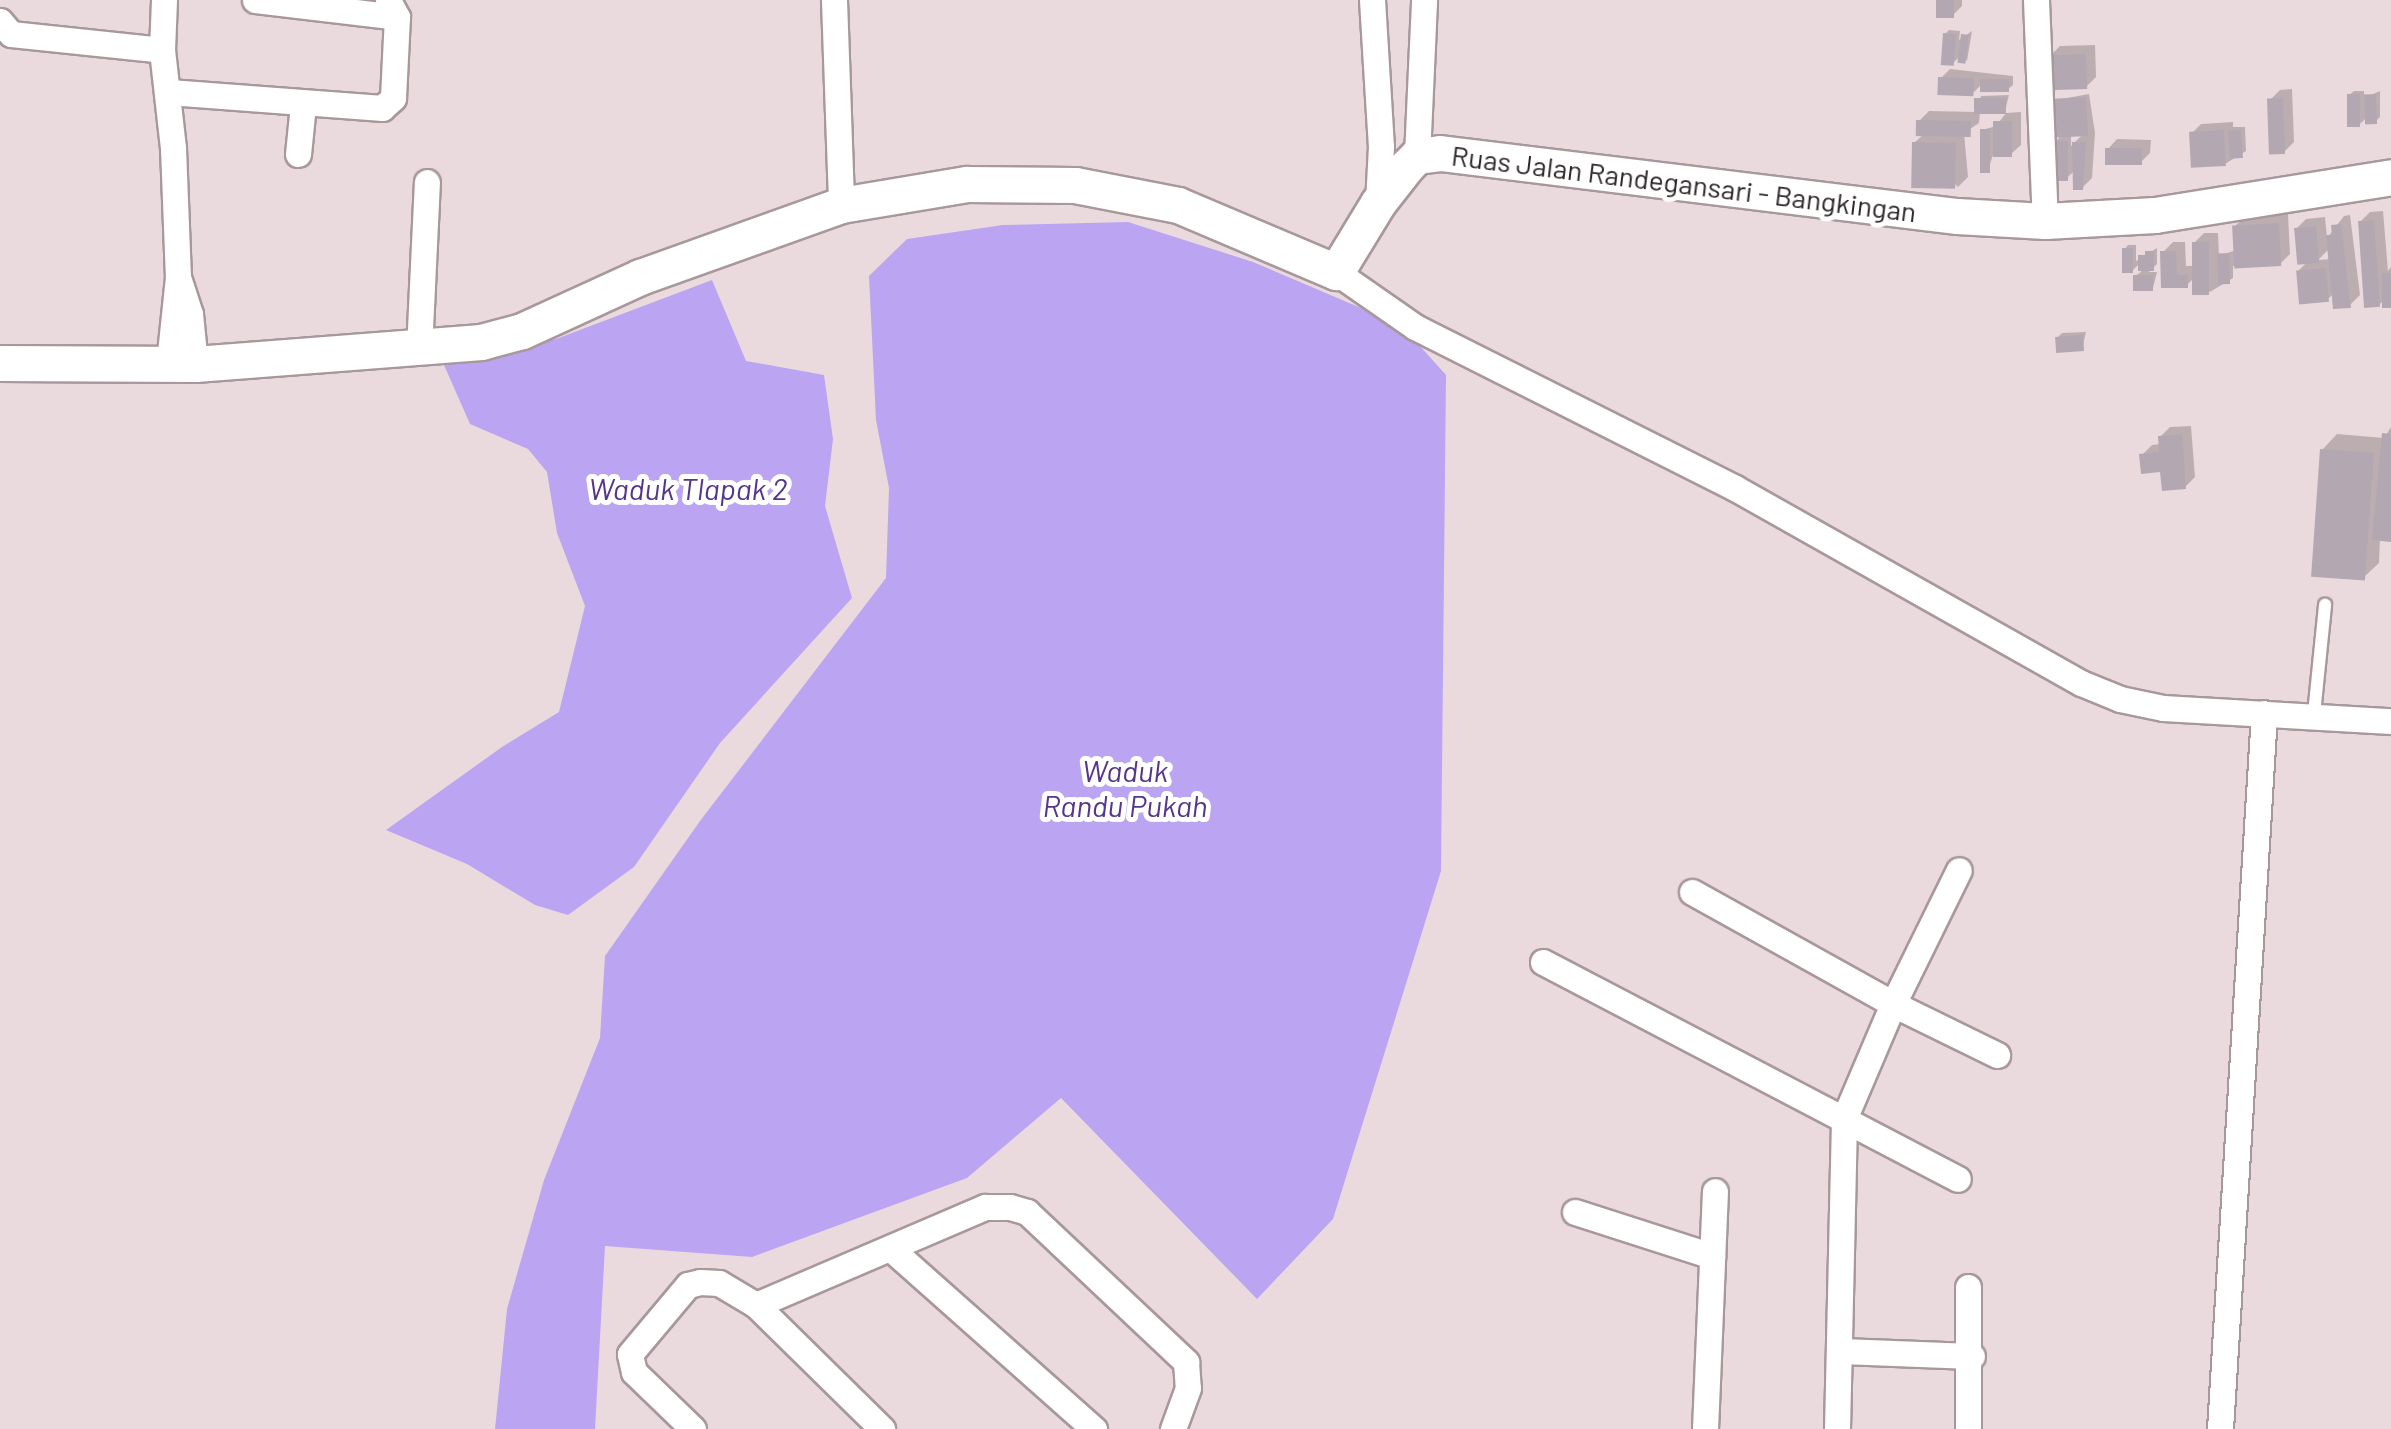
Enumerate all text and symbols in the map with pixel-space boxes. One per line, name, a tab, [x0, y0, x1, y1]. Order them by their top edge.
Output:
street label: Ruas Jalan Randegansari - Bangkingan	[1450, 138, 1918, 228]
water label: Waduk Tlapak 2	[588, 470, 788, 506]
water label: Waduk Randu Pukah	[1042, 752, 1208, 822]

